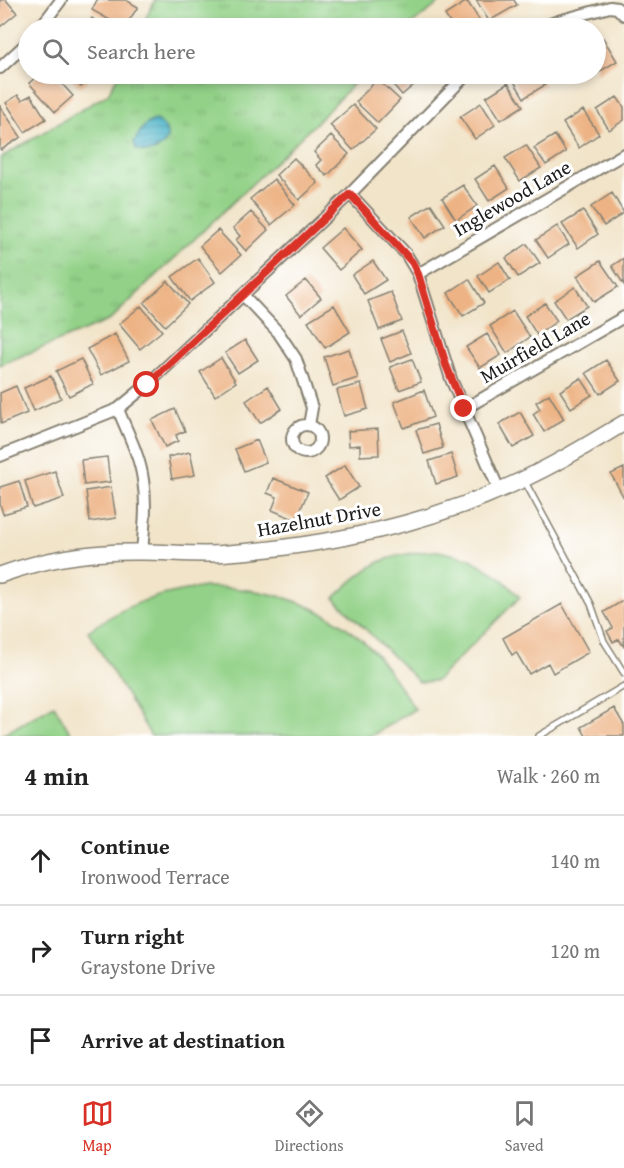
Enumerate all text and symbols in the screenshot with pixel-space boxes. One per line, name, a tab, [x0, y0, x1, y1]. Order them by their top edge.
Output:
search box	[18, 18, 606, 84]
icon: search	[39, 35, 72, 68]
text: Search here	[87, 35, 196, 67]
street label: Inglewood Lane	[448, 152, 576, 243]
street label: Muirfield Lane	[474, 303, 595, 390]
route start	[133, 371, 159, 397]
route end	[450, 395, 476, 421]
street label: Hazelnut Drive	[255, 493, 383, 544]
text: 4 min	[24, 756, 89, 795]
text: Walk · 260 m	[497, 761, 600, 790]
text: Continue	[81, 830, 170, 862]
icon: ahead	[24, 844, 57, 877]
text: 140 m	[550, 846, 600, 875]
text: Ironwood Terrace	[81, 862, 230, 891]
text: Turn right	[81, 920, 184, 952]
icon: right	[24, 934, 57, 967]
text: 120 m	[550, 936, 600, 965]
text: Graystone Drive	[81, 952, 215, 981]
icon: arrive	[24, 1024, 57, 1057]
text: Arrive at destination	[81, 1024, 285, 1056]
tab: Map	[81, 1097, 114, 1157]
tab: Directions	[275, 1097, 344, 1157]
tab: Saved	[505, 1097, 543, 1157]

